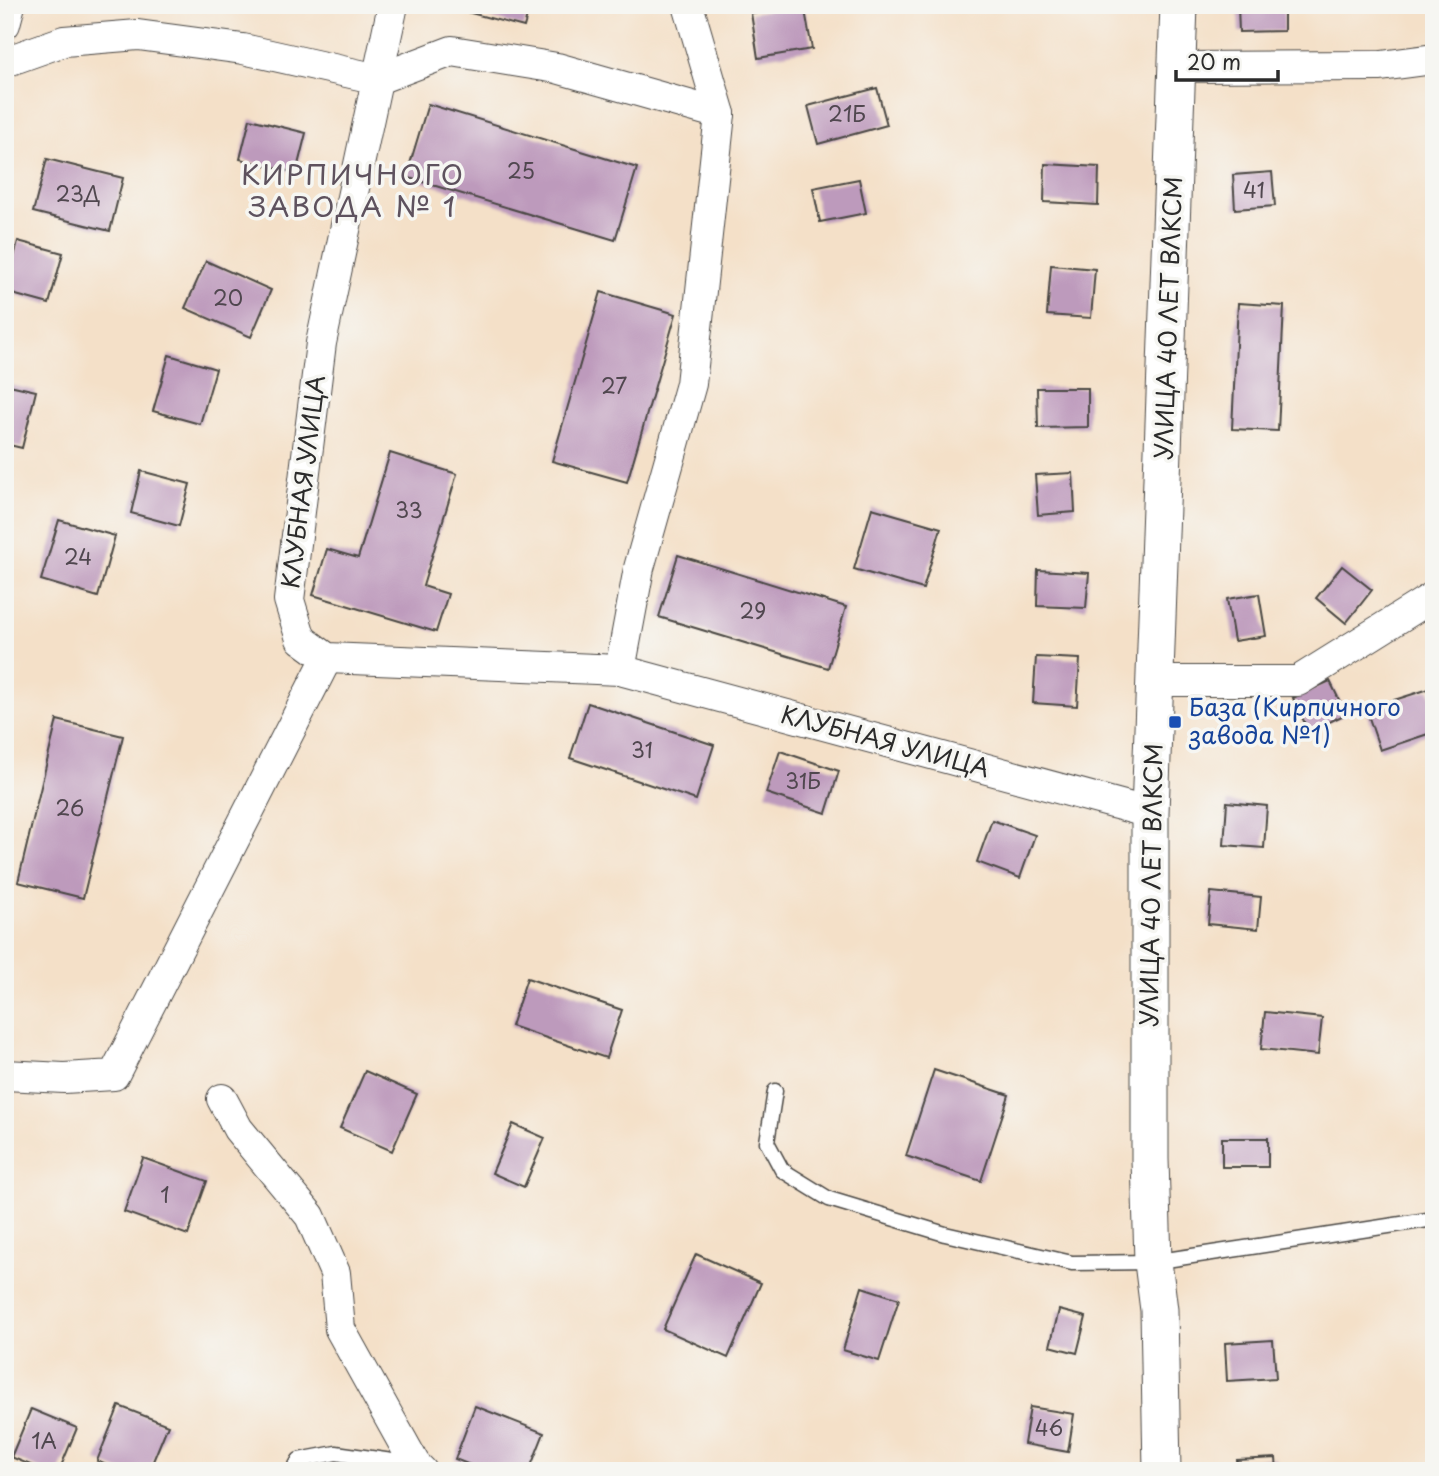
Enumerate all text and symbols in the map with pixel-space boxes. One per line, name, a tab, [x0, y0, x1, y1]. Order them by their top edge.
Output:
scale bar	[1176, 38, 1278, 82]
text: 20 m	[1187, 45, 1241, 77]
house number: 21Б	[828, 97, 866, 129]
district label: КИРПИЧНОГО ЗАВОДА № 1	[241, 152, 465, 227]
house number: 25	[507, 154, 535, 186]
house number: 41	[1243, 173, 1265, 205]
street label: УЛИЦА 40 ЛЕТ ВЛКСМ	[1144, 176, 1190, 460]
house number: 23Д	[56, 177, 100, 209]
house number: 20	[213, 281, 243, 313]
house number: 27	[601, 369, 627, 401]
street label: КЛУБНАЯ УЛИЦА	[271, 373, 333, 591]
house number: 33	[395, 493, 423, 525]
house number: 24	[64, 540, 92, 572]
house number: 29	[740, 594, 766, 626]
place label: База (Кирпичного завода №1)	[1188, 688, 1401, 752]
street label: КЛУБНАЯ УЛИЦА	[777, 695, 994, 785]
marker: База (Кирпичного завода №1)	[1167, 714, 1183, 730]
house number: 31	[631, 733, 653, 765]
street label: УЛИЦА 40 ЛЕТ ВЛКСМ	[1130, 743, 1170, 1027]
house number: 31Б	[785, 764, 821, 796]
house number: 26	[56, 791, 84, 823]
house number: 1	[160, 1178, 170, 1210]
house number: 46	[1035, 1411, 1063, 1443]
house number: 1А	[31, 1424, 57, 1456]

